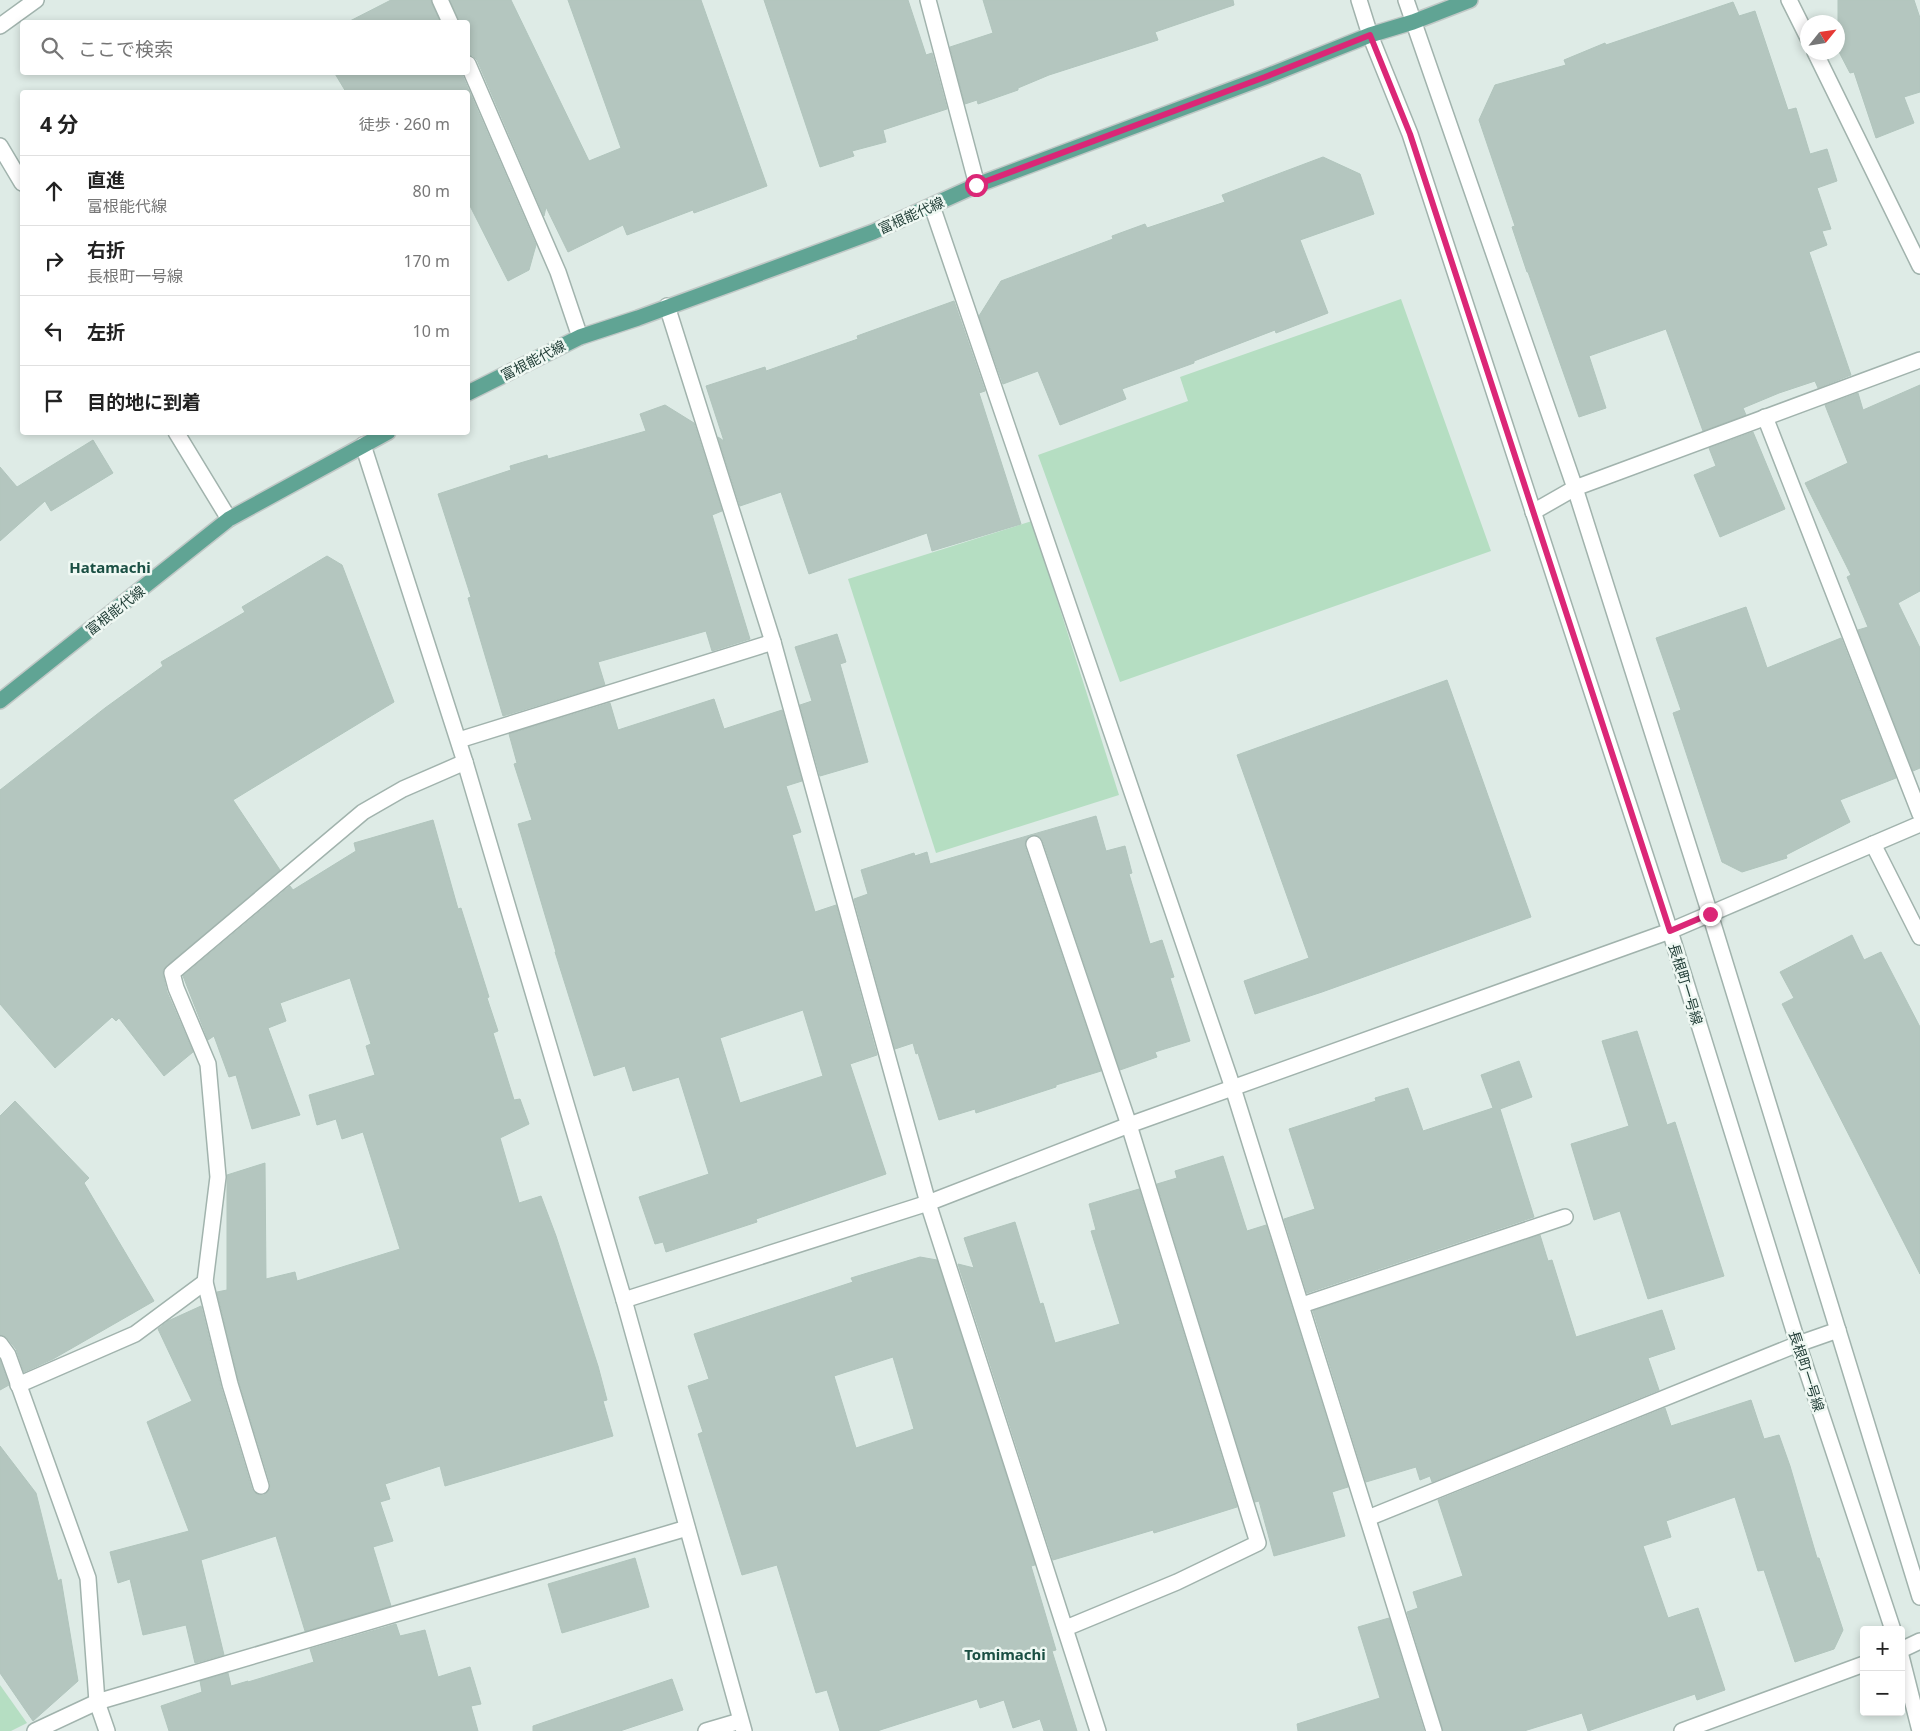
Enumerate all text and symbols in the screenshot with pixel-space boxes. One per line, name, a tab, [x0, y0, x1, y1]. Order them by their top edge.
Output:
north arrow	[1800, 15, 1845, 60]
search box	[20, 20, 470, 75]
icon: search	[38, 34, 66, 62]
text: ここで検索	[78, 36, 173, 62]
text: 4 分	[40, 110, 78, 138]
text: 徒歩 · 260 m	[359, 113, 450, 135]
text: 直進	[87, 167, 125, 193]
route start	[965, 174, 988, 197]
icon: ahead	[40, 177, 68, 205]
text: 80 m	[413, 180, 450, 202]
street label: 富根能代線	[875, 192, 947, 238]
text: 富根能代線	[87, 195, 167, 217]
text: 右折	[87, 237, 125, 263]
icon: right	[40, 247, 68, 275]
text: 170 m	[403, 250, 450, 272]
text: 長根町一号線	[87, 265, 183, 287]
icon: left	[40, 317, 68, 345]
text: 左折	[87, 319, 125, 345]
text: 10 m	[413, 320, 450, 342]
street label: 富根能代線	[498, 336, 568, 384]
icon: arrive	[40, 387, 68, 415]
text: 目的地に到着	[87, 389, 201, 415]
district label: Hatamachi	[69, 557, 151, 577]
street label: 富根能代線	[82, 581, 148, 639]
route end	[1699, 903, 1722, 926]
street label: 長根町一号線	[1665, 941, 1707, 1027]
street label: 長根町一号線	[1785, 1328, 1829, 1414]
map controls	[1860, 1626, 1905, 1716]
button: +	[1860, 1626, 1905, 1671]
district label: Tomimachi	[964, 1644, 1046, 1664]
button: −	[1860, 1671, 1905, 1716]

